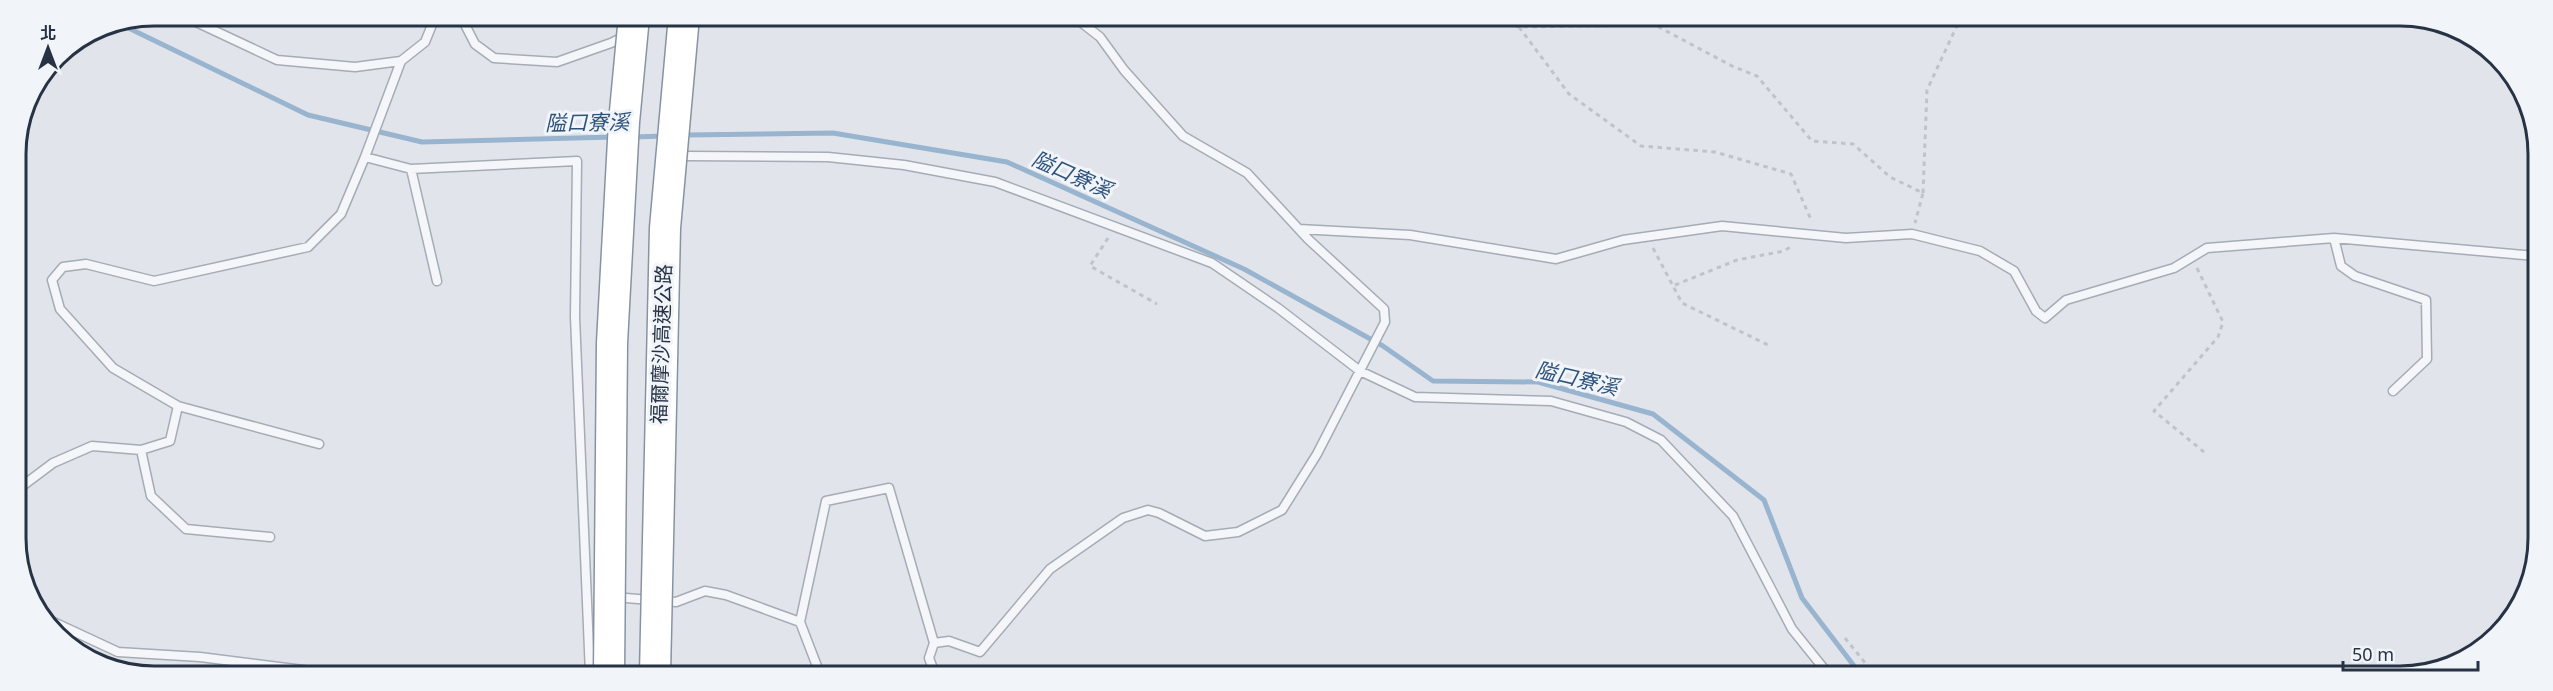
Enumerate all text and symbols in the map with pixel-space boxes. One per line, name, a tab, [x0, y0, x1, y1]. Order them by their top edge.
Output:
north arrow	[18, 18, 78, 78]
text: 北	[40, 22, 56, 44]
water label: 隘口寮溪	[545, 107, 632, 137]
water label: 隘口寮溪	[1028, 144, 1119, 205]
street label: 福爾摩沙高速公路	[645, 264, 677, 424]
water label: 隘口寮溪	[1533, 355, 1624, 402]
scale bar	[2343, 634, 2478, 672]
text: 50 m	[2352, 642, 2394, 666]

